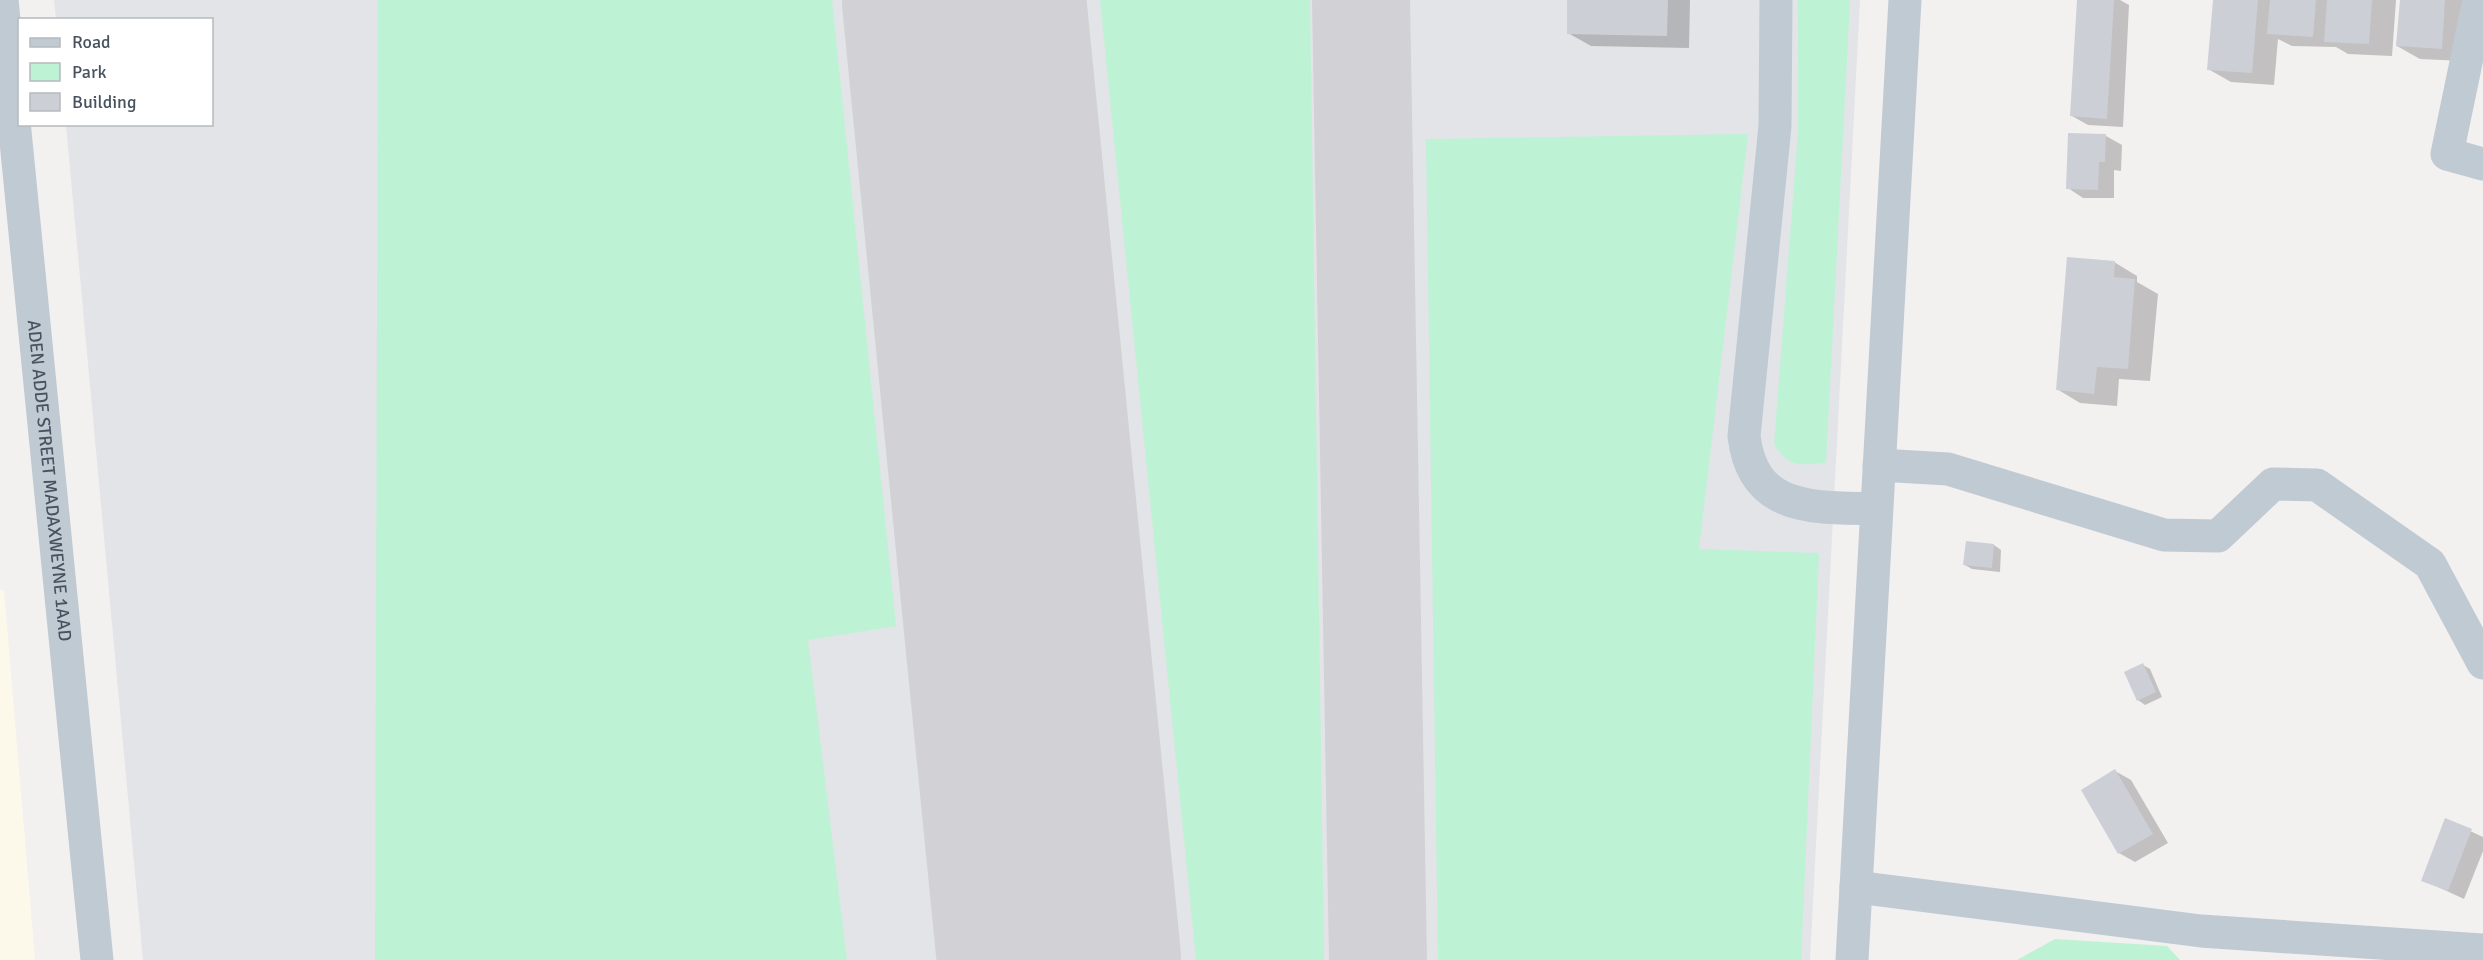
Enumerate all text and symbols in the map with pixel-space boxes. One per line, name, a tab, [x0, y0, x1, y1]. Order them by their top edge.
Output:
legend	[18, 18, 213, 126]
text: Road	[72, 31, 111, 53]
text: Park	[72, 61, 107, 83]
text: Building	[72, 91, 136, 113]
street label: ADEN ADDE STREET MADAXWEYNE 1AAD	[23, 319, 76, 642]

